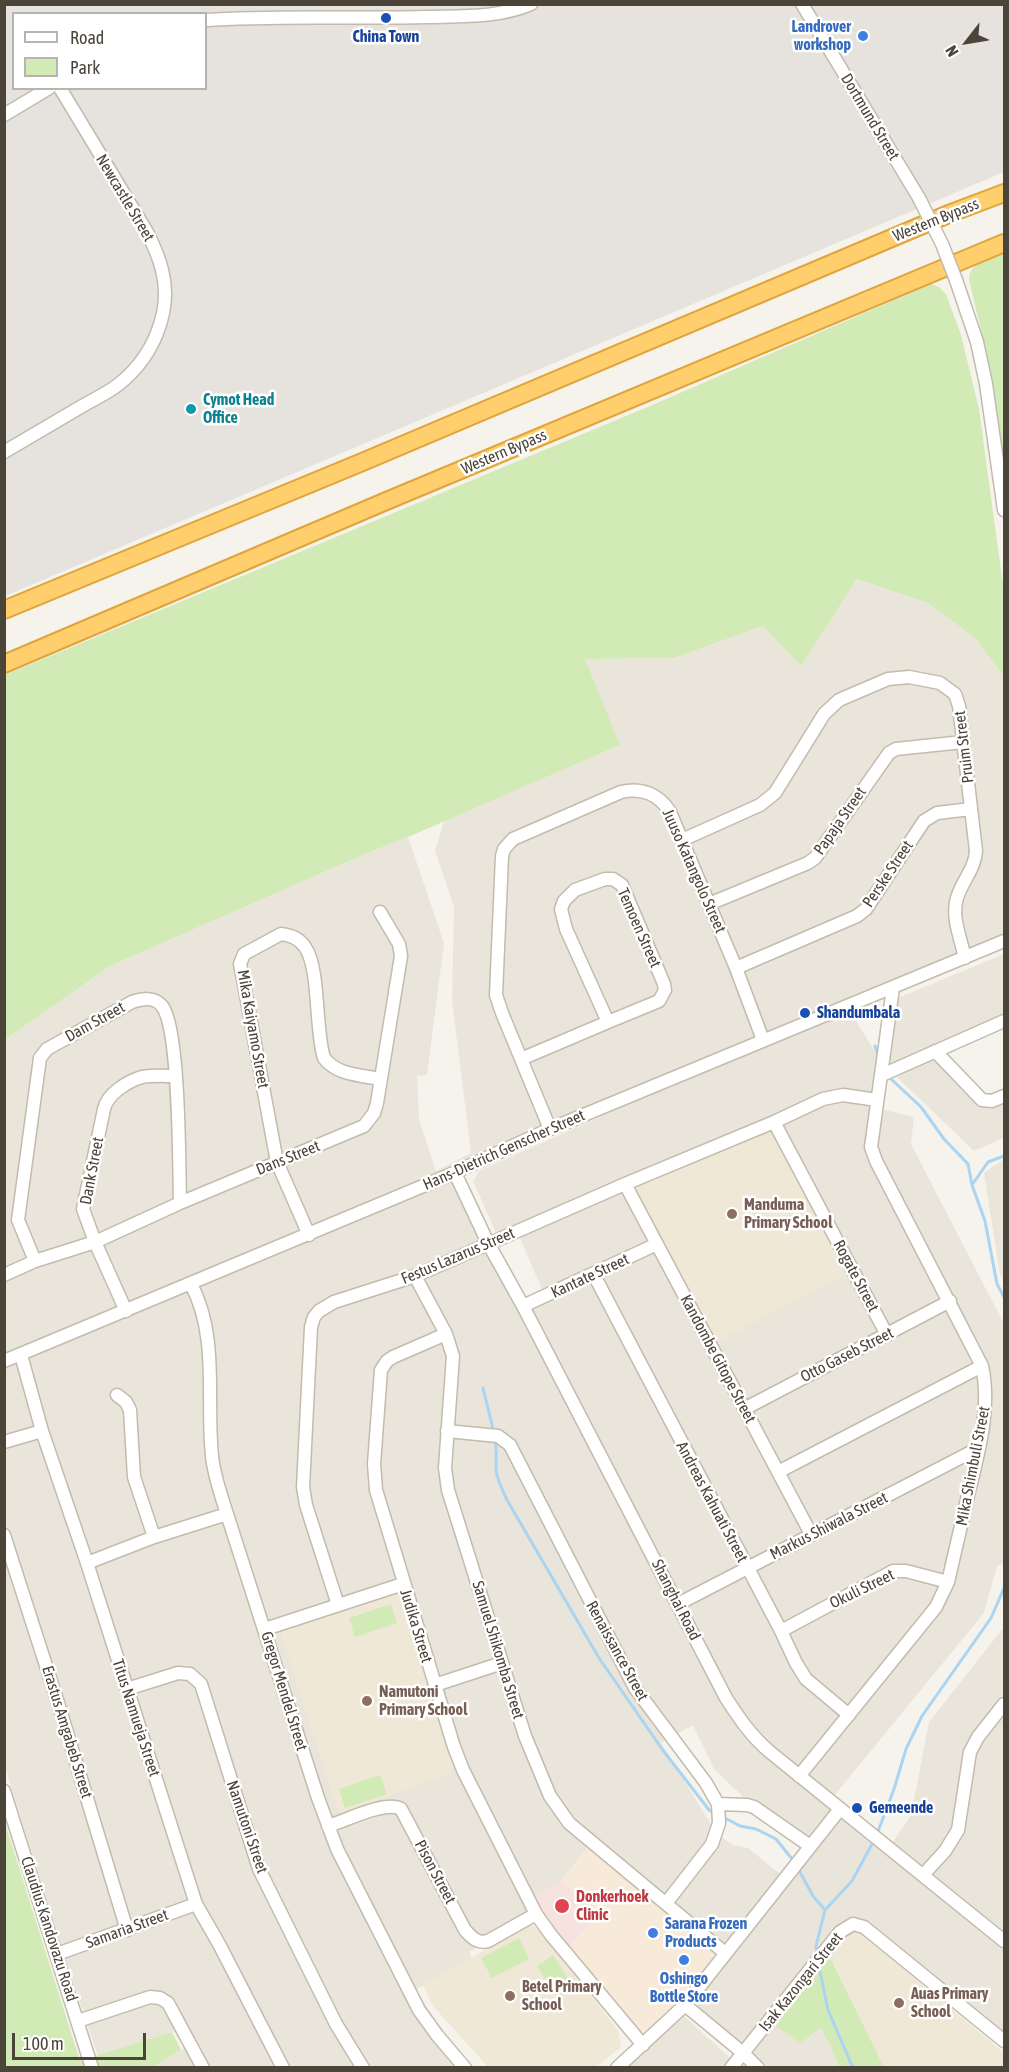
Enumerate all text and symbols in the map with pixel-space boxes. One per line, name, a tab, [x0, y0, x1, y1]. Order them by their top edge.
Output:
marker: China Town	[379, 11, 393, 25]
legend	[12, 12, 207, 90]
north arrow	[937, 12, 997, 72]
place label: Landrover workshop	[792, 17, 851, 55]
text: Road	[70, 27, 104, 48]
place label: China Town	[353, 27, 419, 47]
marker: Landrover workshop	[856, 29, 870, 43]
text: N	[941, 43, 962, 60]
text: Park	[70, 57, 100, 78]
street label: Dortmund Street	[837, 70, 903, 164]
street label: Newcastle Street	[91, 151, 159, 245]
street label: Western Bypass	[890, 194, 982, 246]
place label: Cymot Head Office	[203, 390, 274, 428]
marker: Cymot Head Office	[184, 402, 198, 416]
street label: Western Bypass	[458, 425, 550, 479]
street label: Pruim Street	[950, 710, 978, 784]
street label: Papaja Street	[810, 783, 870, 859]
street label: Juuso Katangolo Street	[658, 806, 730, 936]
street label: Perske Street	[859, 837, 917, 911]
street label: Temoen Street	[613, 885, 665, 971]
street label: Mika Kaiyamo Street	[233, 968, 273, 1090]
street label: Dam Street	[62, 998, 128, 1046]
place label: Shandumbala	[817, 1003, 900, 1023]
marker: Shandumbala	[798, 1006, 812, 1020]
street label: Hans-Dietrich Genscher Street	[420, 1106, 588, 1194]
street label: Dank Street	[76, 1136, 108, 1206]
street label: Dans Street	[253, 1137, 323, 1179]
place label: Manduma Primary School	[744, 1195, 832, 1233]
marker: Manduma Primary School	[725, 1207, 739, 1221]
street label: Festus Lazarus Street	[398, 1223, 518, 1289]
street label: Rogate Street	[829, 1237, 883, 1315]
street label: Kantate Street	[548, 1250, 632, 1302]
street label: Kandombe Gitope Street	[676, 1292, 760, 1426]
street label: Otto Gaseb Street	[797, 1323, 897, 1387]
street label: Mika Shimbuli Street	[952, 1405, 994, 1527]
street label: Andreas Kahuati Street	[672, 1438, 752, 1566]
street label: Markus Shiwala Street	[767, 1488, 891, 1564]
street label: Shanghai Road	[647, 1556, 705, 1644]
street label: Okuli Street	[827, 1565, 897, 1613]
street label: Samuel Shikomba Street	[468, 1579, 528, 1721]
street label: Judika Street	[396, 1587, 436, 1665]
street label: Renaissance Street	[582, 1598, 652, 1704]
street label: Gregor Mendel Street	[257, 1629, 311, 1753]
street label: Titus Namueja Street	[108, 1657, 164, 1779]
street label: Erastus Amgabeb Street	[38, 1663, 96, 1801]
place label: Namutoni Primary School	[379, 1682, 467, 1720]
marker: Namutoni Primary School	[360, 1694, 374, 1708]
street label: Namutoni Street	[222, 1778, 272, 1876]
place label: Gemeende	[869, 1798, 933, 1818]
marker: Gemeende	[850, 1801, 864, 1815]
street label: Pison Street	[410, 1837, 460, 1907]
street label: Claudius Kandovazu Road	[17, 1854, 81, 2004]
place label: Donkerhoek Clinic	[576, 1887, 649, 1925]
marker: Donkerhoek Clinic	[553, 1897, 571, 1915]
street label: Samaria Street	[83, 1905, 171, 1953]
place label: Sarana Frozen Products	[665, 1914, 747, 1952]
marker: Sarana Frozen Products	[646, 1926, 660, 1940]
street label: Isak Kazongari Street	[755, 1929, 847, 2035]
marker: Oshingo Bottle Store	[677, 1953, 691, 1967]
place label: Oshingo Bottle Store	[650, 1969, 718, 2007]
place label: Betel Primary School	[522, 1977, 602, 2015]
place label: Auas Primary School	[911, 1984, 988, 2022]
marker: Betel Primary School	[503, 1989, 517, 2003]
marker: Auas Primary School	[892, 1996, 906, 2010]
scale bar	[15, 2021, 148, 2059]
text: 100 m	[23, 2033, 64, 2054]

